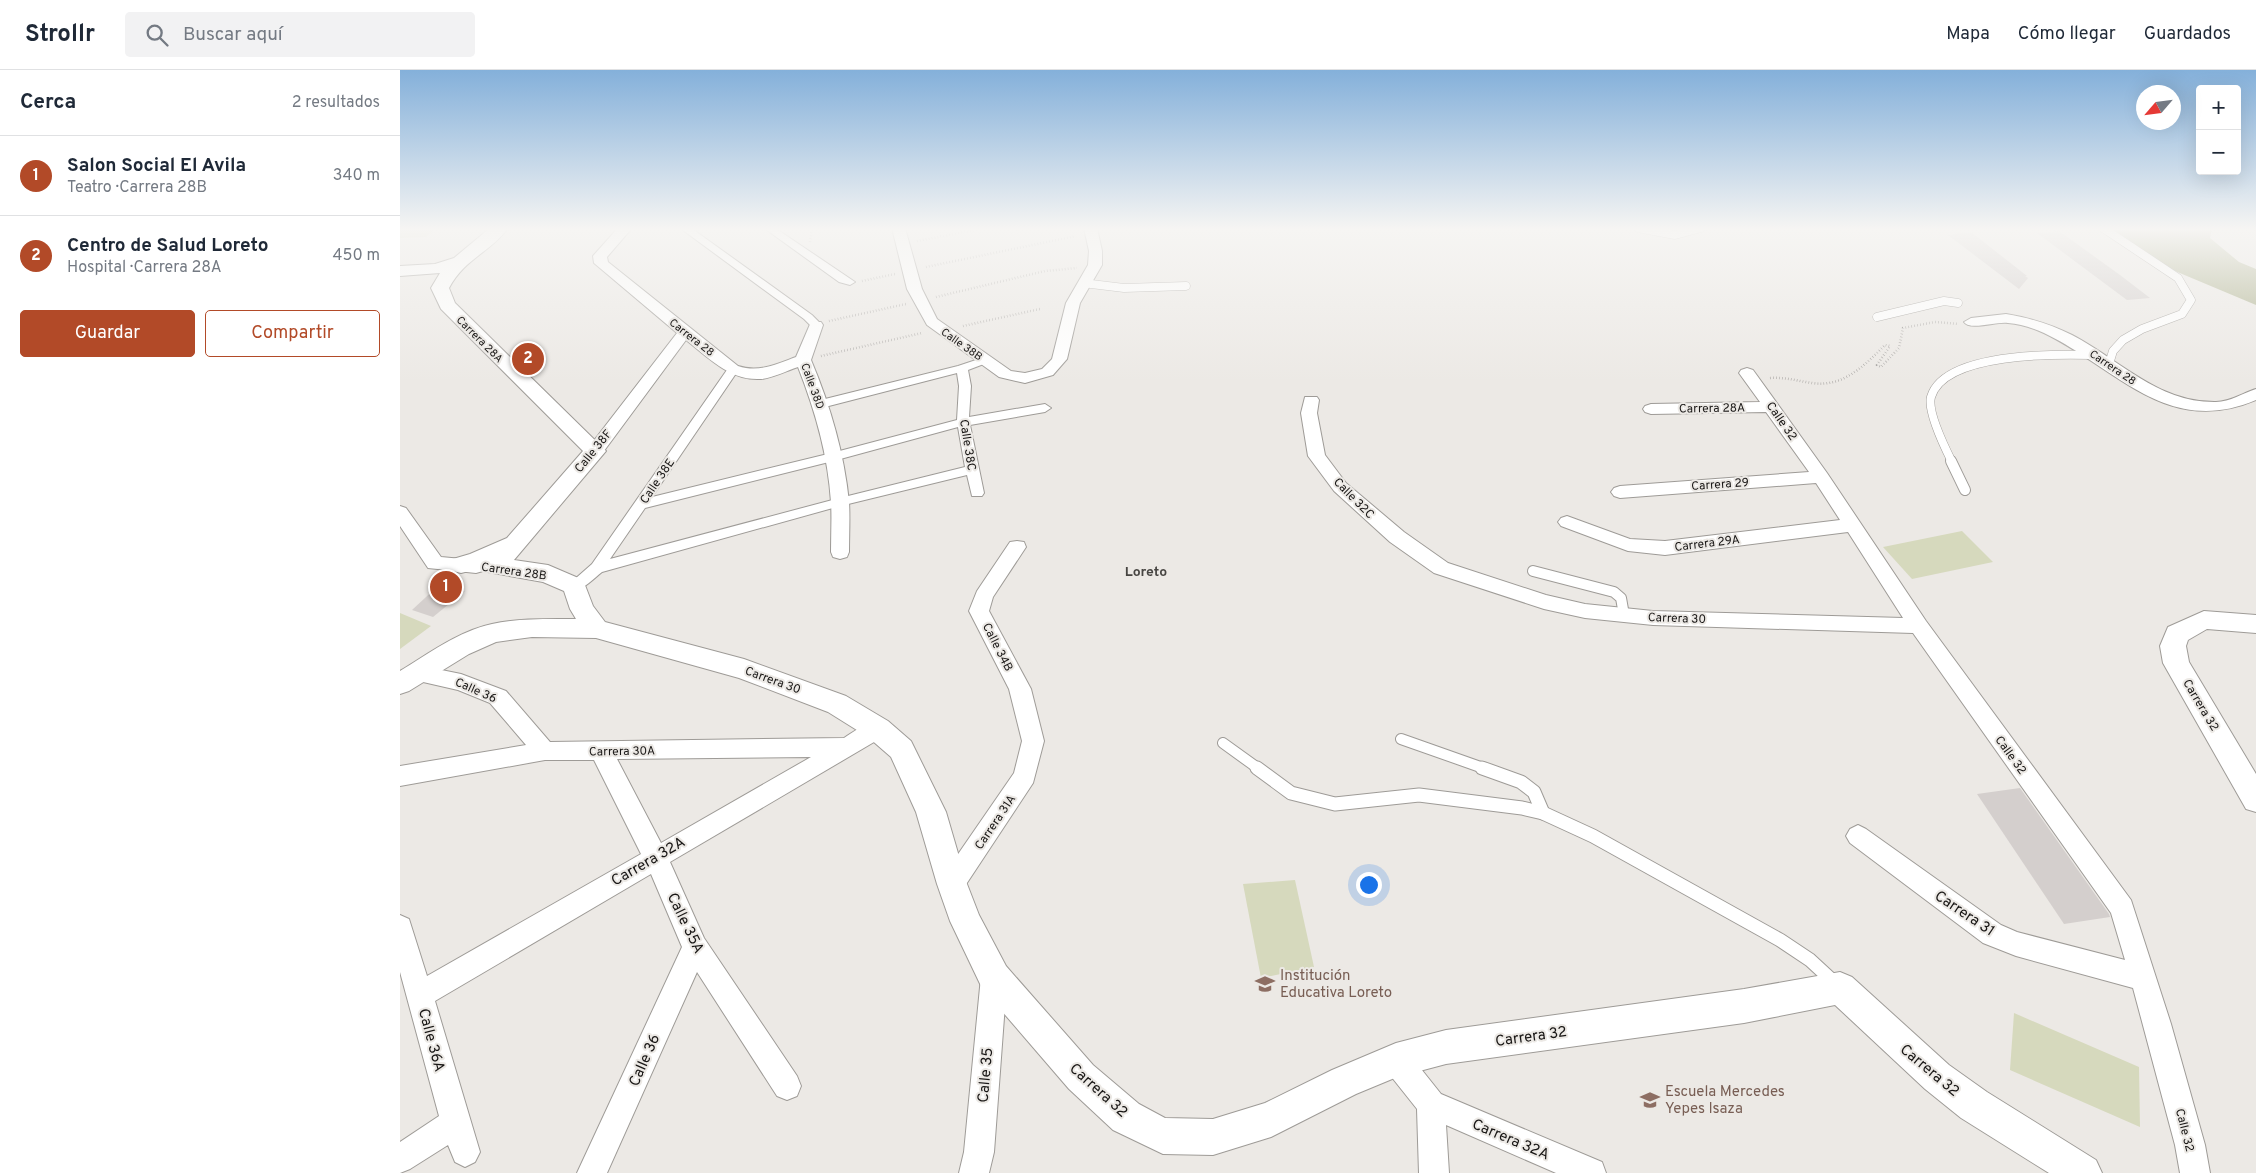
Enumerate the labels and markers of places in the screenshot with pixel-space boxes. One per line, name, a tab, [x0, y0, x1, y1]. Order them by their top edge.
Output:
pin: 2	[512, 340, 544, 378]
pin: 1	[430, 568, 462, 606]
place label: Institución Educativa Loreto	[1280, 967, 1392, 1003]
school or university icon: Institución Educativa Loreto	[1254, 973, 1276, 995]
place label: Escuela Mercedes Yepes Isaza	[1665, 1083, 1785, 1119]
school or university icon: Escuela Mercedes Yepes Isaza	[1639, 1089, 1661, 1111]

